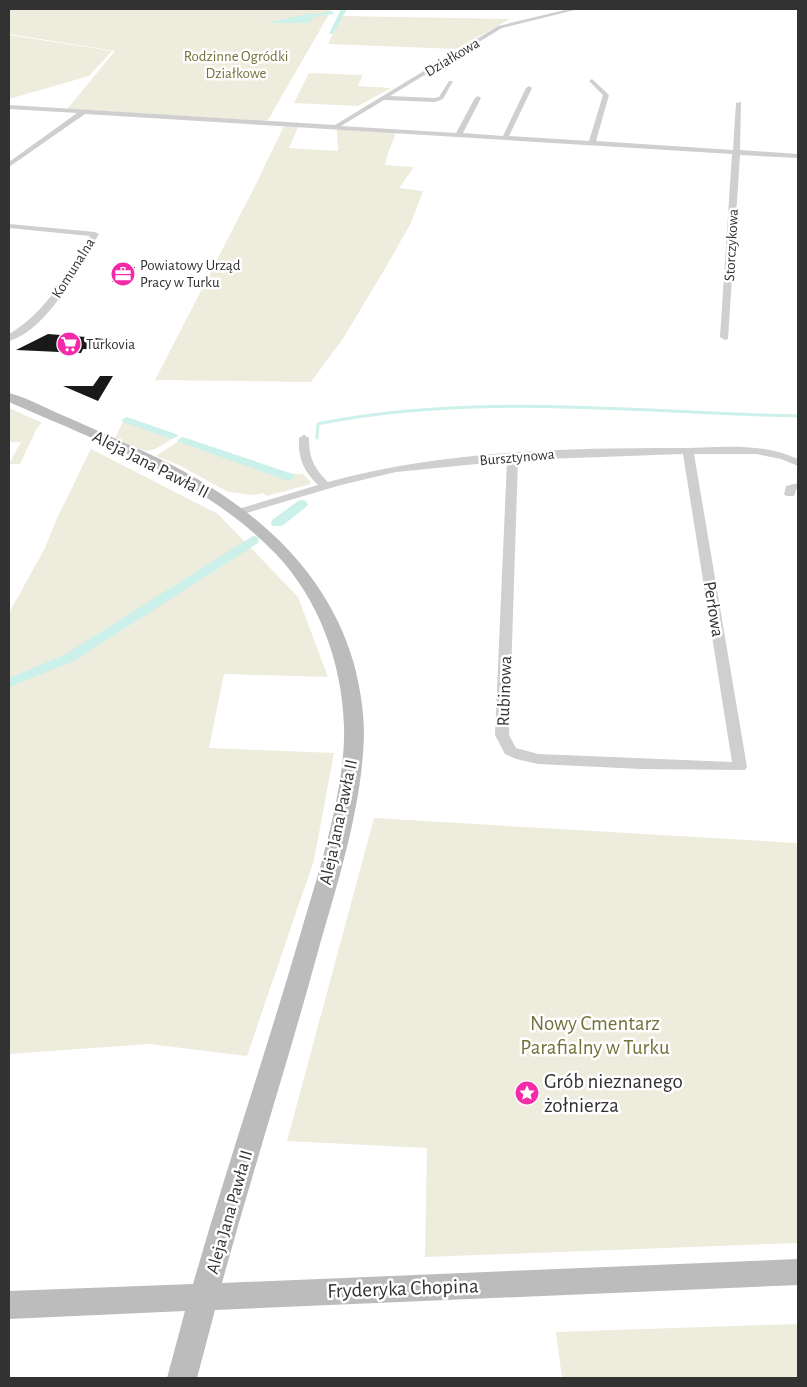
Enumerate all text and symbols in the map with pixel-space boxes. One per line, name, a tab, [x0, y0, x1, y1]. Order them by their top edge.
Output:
street label: Działkowa	[422, 35, 482, 80]
park label: Rodzinne Ogródki Działkowe	[184, 49, 288, 81]
street label: Storczykowa	[722, 208, 741, 282]
street label: Komunalna	[49, 236, 98, 301]
place label: Powiatowy Urząd Pracy w Turku	[140, 258, 241, 290]
office icon: Powiatowy Urząd Pracy w Turku	[110, 261, 136, 287]
supermarket icon: Turkovia	[56, 331, 82, 357]
place label: Turkovia	[86, 337, 135, 352]
street label: Aleja Jana Pawła II	[89, 428, 212, 502]
street label: Bursztynowa	[479, 447, 555, 468]
street label: Perłowa	[700, 580, 726, 638]
street label: Rubinowa	[495, 656, 515, 727]
street label: Aleja Jana Pawła II	[317, 758, 361, 887]
park label: Nowy Cmentarz Parafialny w Turku	[520, 1013, 670, 1058]
place label: Grób nieznanego żołnierza	[544, 1071, 683, 1116]
place icon: Grób nieznanego żołnierza	[514, 1080, 540, 1106]
street label: Aleja Jana Pawła II	[204, 1148, 256, 1276]
street label: Fryderyka Chopina	[327, 1275, 479, 1302]

